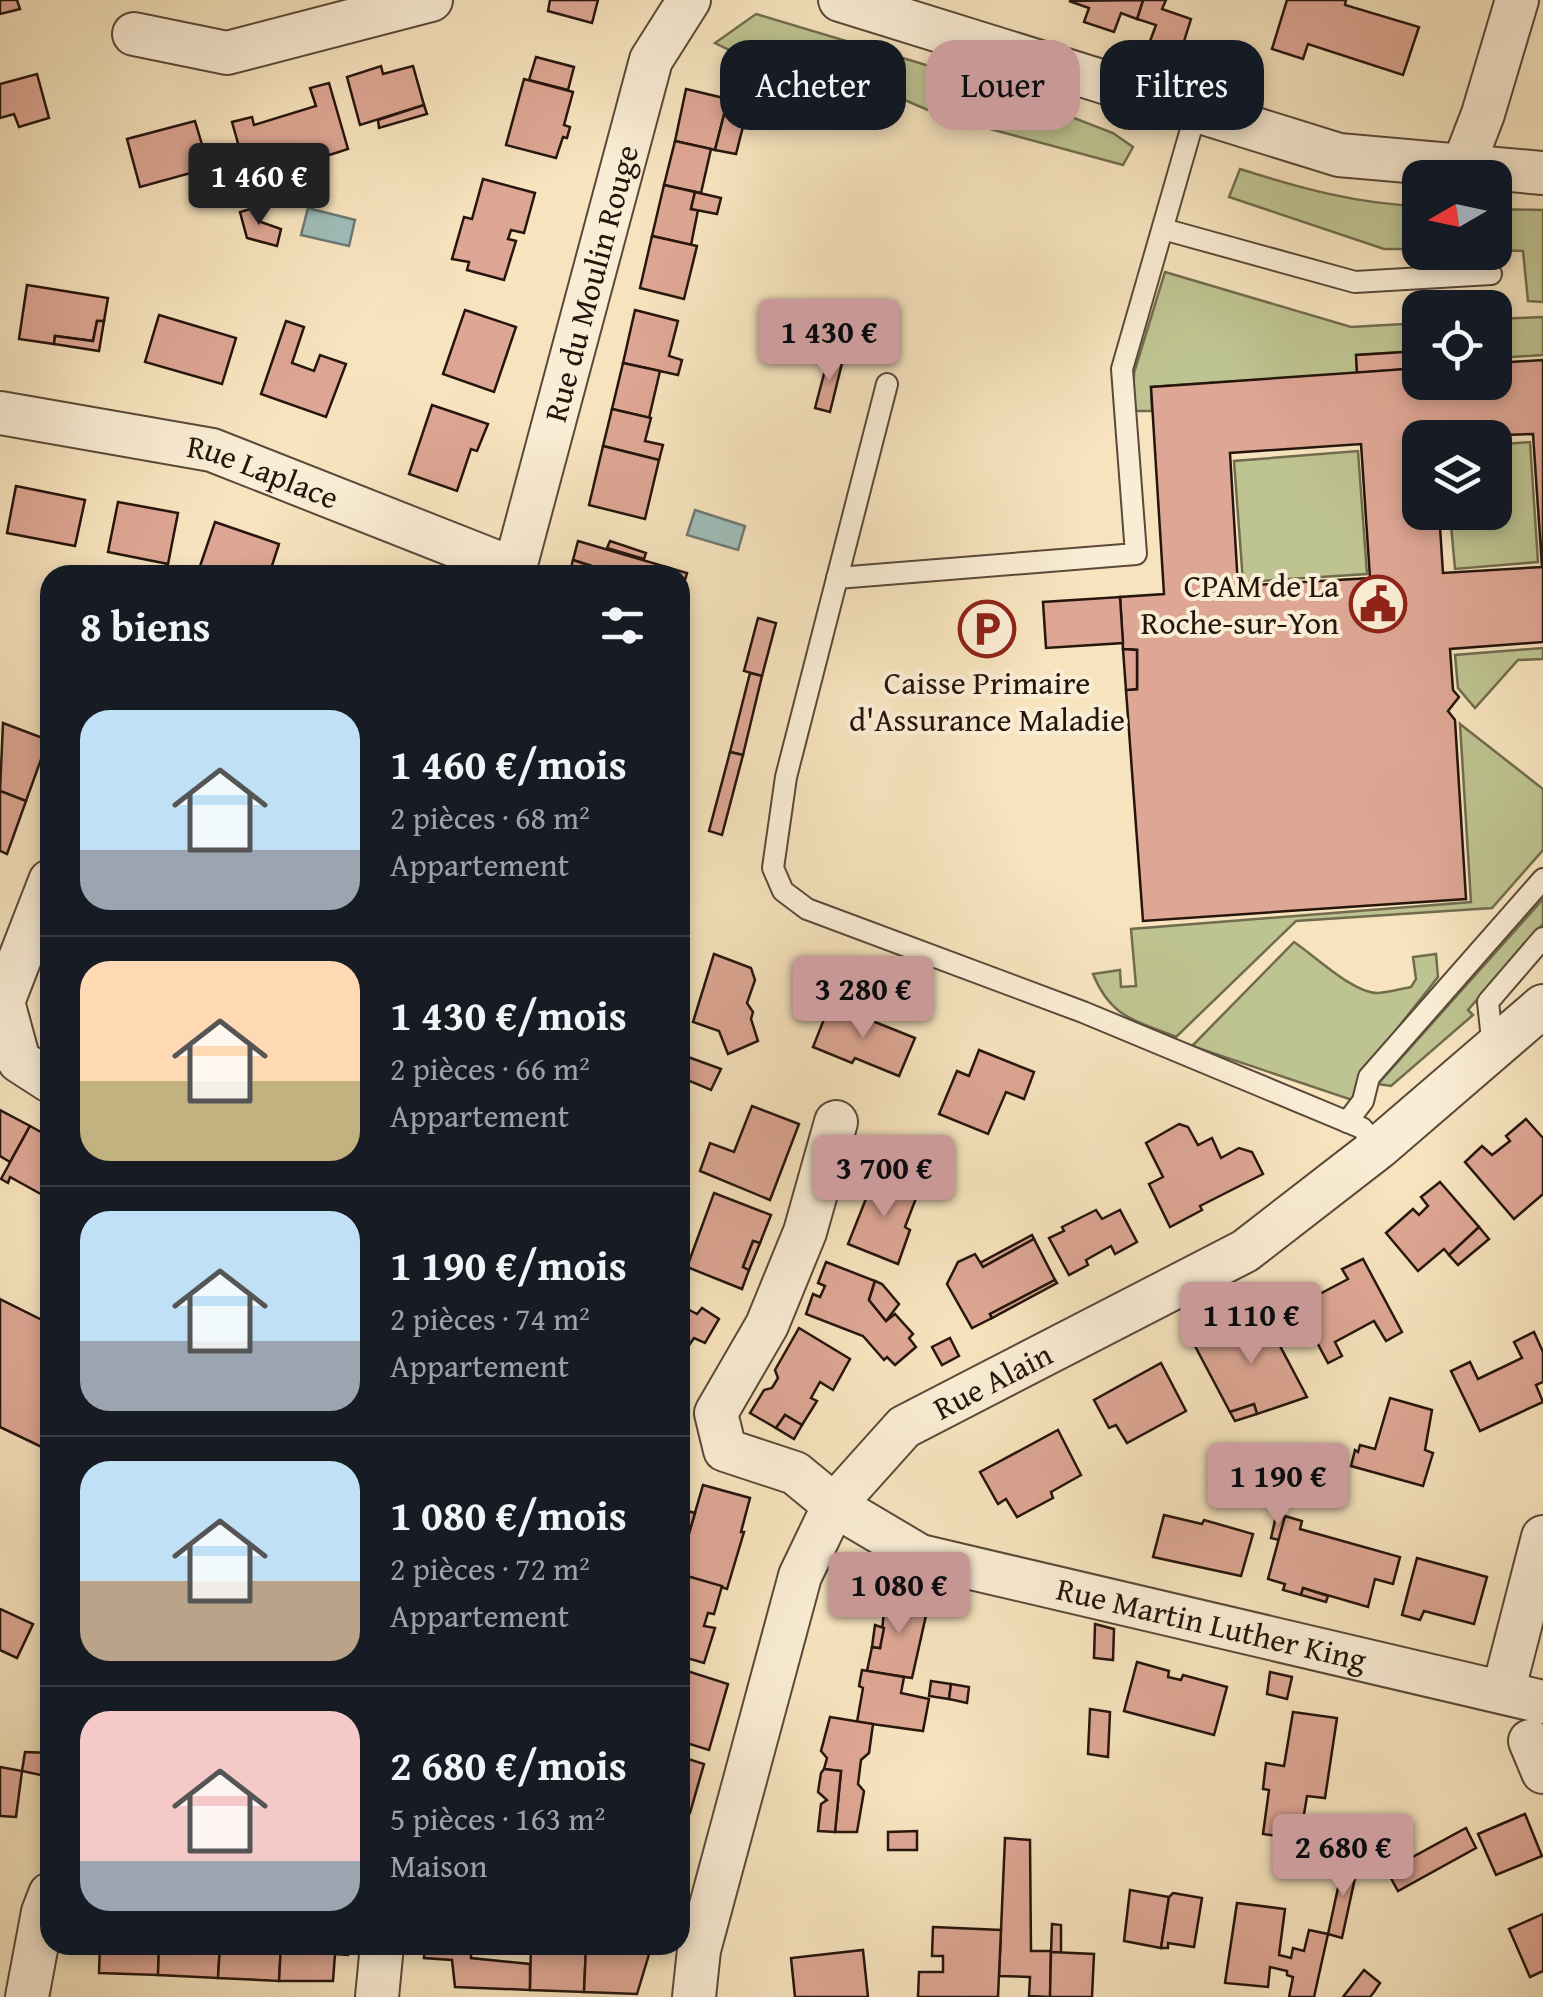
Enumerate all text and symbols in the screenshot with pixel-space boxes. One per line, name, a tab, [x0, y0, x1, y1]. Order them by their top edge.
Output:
chip: Acheter	[720, 40, 906, 130]
chip: Louer	[926, 40, 1080, 130]
chip: Filtres	[1100, 40, 1264, 130]
street label: Rue du Moulin Rouge	[531, 139, 650, 427]
pin: 1 460 €	[167, 143, 351, 228]
text: 1 460 €	[211, 152, 307, 199]
north arrow	[1402, 160, 1512, 270]
map controls	[1402, 160, 1512, 530]
button: locate	[1402, 290, 1512, 400]
pin: 1 430 €	[737, 299, 921, 384]
text: 1 430 €	[781, 308, 877, 355]
button: layers	[1402, 420, 1512, 530]
street label: Rue Laplace	[184, 422, 346, 521]
place label: CPAM de La Roche-sur-Yon	[1141, 562, 1339, 646]
public building icon: CPAM de La Roche-sur-Yon	[1348, 574, 1408, 634]
text: 8 biens	[80, 595, 211, 656]
icon: filters	[595, 598, 650, 653]
parking icon: Caisse Primaire d'Assurance Maladie	[957, 599, 1017, 659]
place label: Caisse Primaire d'Assurance Maladie	[849, 659, 1125, 743]
text: 1 460 €/mois	[390, 733, 627, 794]
icon: home	[160, 750, 280, 870]
text: 2 pièces · 68 m²	[390, 794, 590, 841]
text: Appartement	[390, 841, 569, 888]
pin: 3 280 €	[771, 956, 955, 1041]
text: 3 280 €	[815, 965, 911, 1012]
text: 1 430 €/mois	[390, 984, 627, 1045]
icon: home	[160, 1001, 280, 1121]
text: 2 pièces · 66 m²	[390, 1045, 590, 1092]
text: Appartement	[390, 1092, 569, 1139]
pin: 3 700 €	[792, 1135, 976, 1220]
text: 3 700 €	[836, 1144, 932, 1191]
text: 1 190 €/mois	[390, 1234, 627, 1295]
icon: home	[160, 1251, 280, 1371]
pin: 1 110 €	[1159, 1282, 1343, 1367]
text: 1 110 €	[1203, 1291, 1299, 1338]
text: 2 pièces · 74 m²	[390, 1295, 590, 1342]
street label: Rue Alain	[925, 1330, 1060, 1431]
text: Appartement	[390, 1342, 569, 1389]
pin: 1 190 €	[1186, 1443, 1370, 1528]
text: 1 190 €	[1230, 1452, 1326, 1499]
text: 1 080 €/mois	[390, 1484, 627, 1545]
icon: home	[160, 1501, 280, 1621]
text: 2 pièces · 72 m²	[390, 1545, 590, 1592]
pin: 1 080 €	[807, 1552, 991, 1637]
text: 1 080 €	[851, 1561, 947, 1608]
street label: Rue Martin Luther King	[1052, 1565, 1371, 1683]
text: Appartement	[390, 1592, 569, 1639]
text: 2 680 €/mois	[390, 1734, 627, 1795]
icon: home	[160, 1751, 280, 1871]
text: 5 pièces · 163 m²	[390, 1795, 605, 1842]
pin: 2 680 €	[1251, 1814, 1435, 1899]
text: 2 680 €	[1295, 1823, 1391, 1870]
text: Maison	[390, 1842, 487, 1889]

